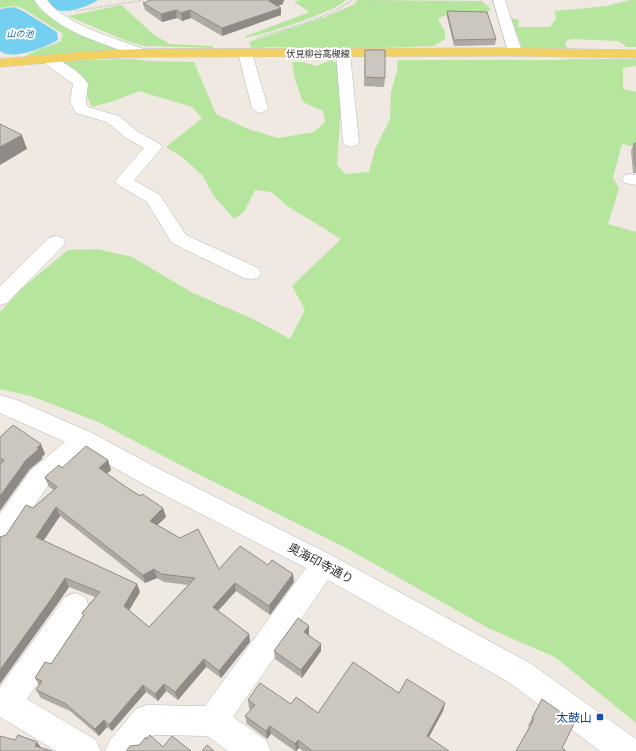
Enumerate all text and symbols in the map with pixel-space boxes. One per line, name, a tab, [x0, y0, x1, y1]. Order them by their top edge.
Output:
water label: 山の池	[6, 28, 34, 39]
street label: 伏見柳谷高槻線	[286, 48, 350, 59]
street label: 奥海印寺通り	[286, 539, 356, 587]
place label: 太鼓山	[556, 710, 592, 725]
marker: 太鼓山	[595, 712, 605, 722]

